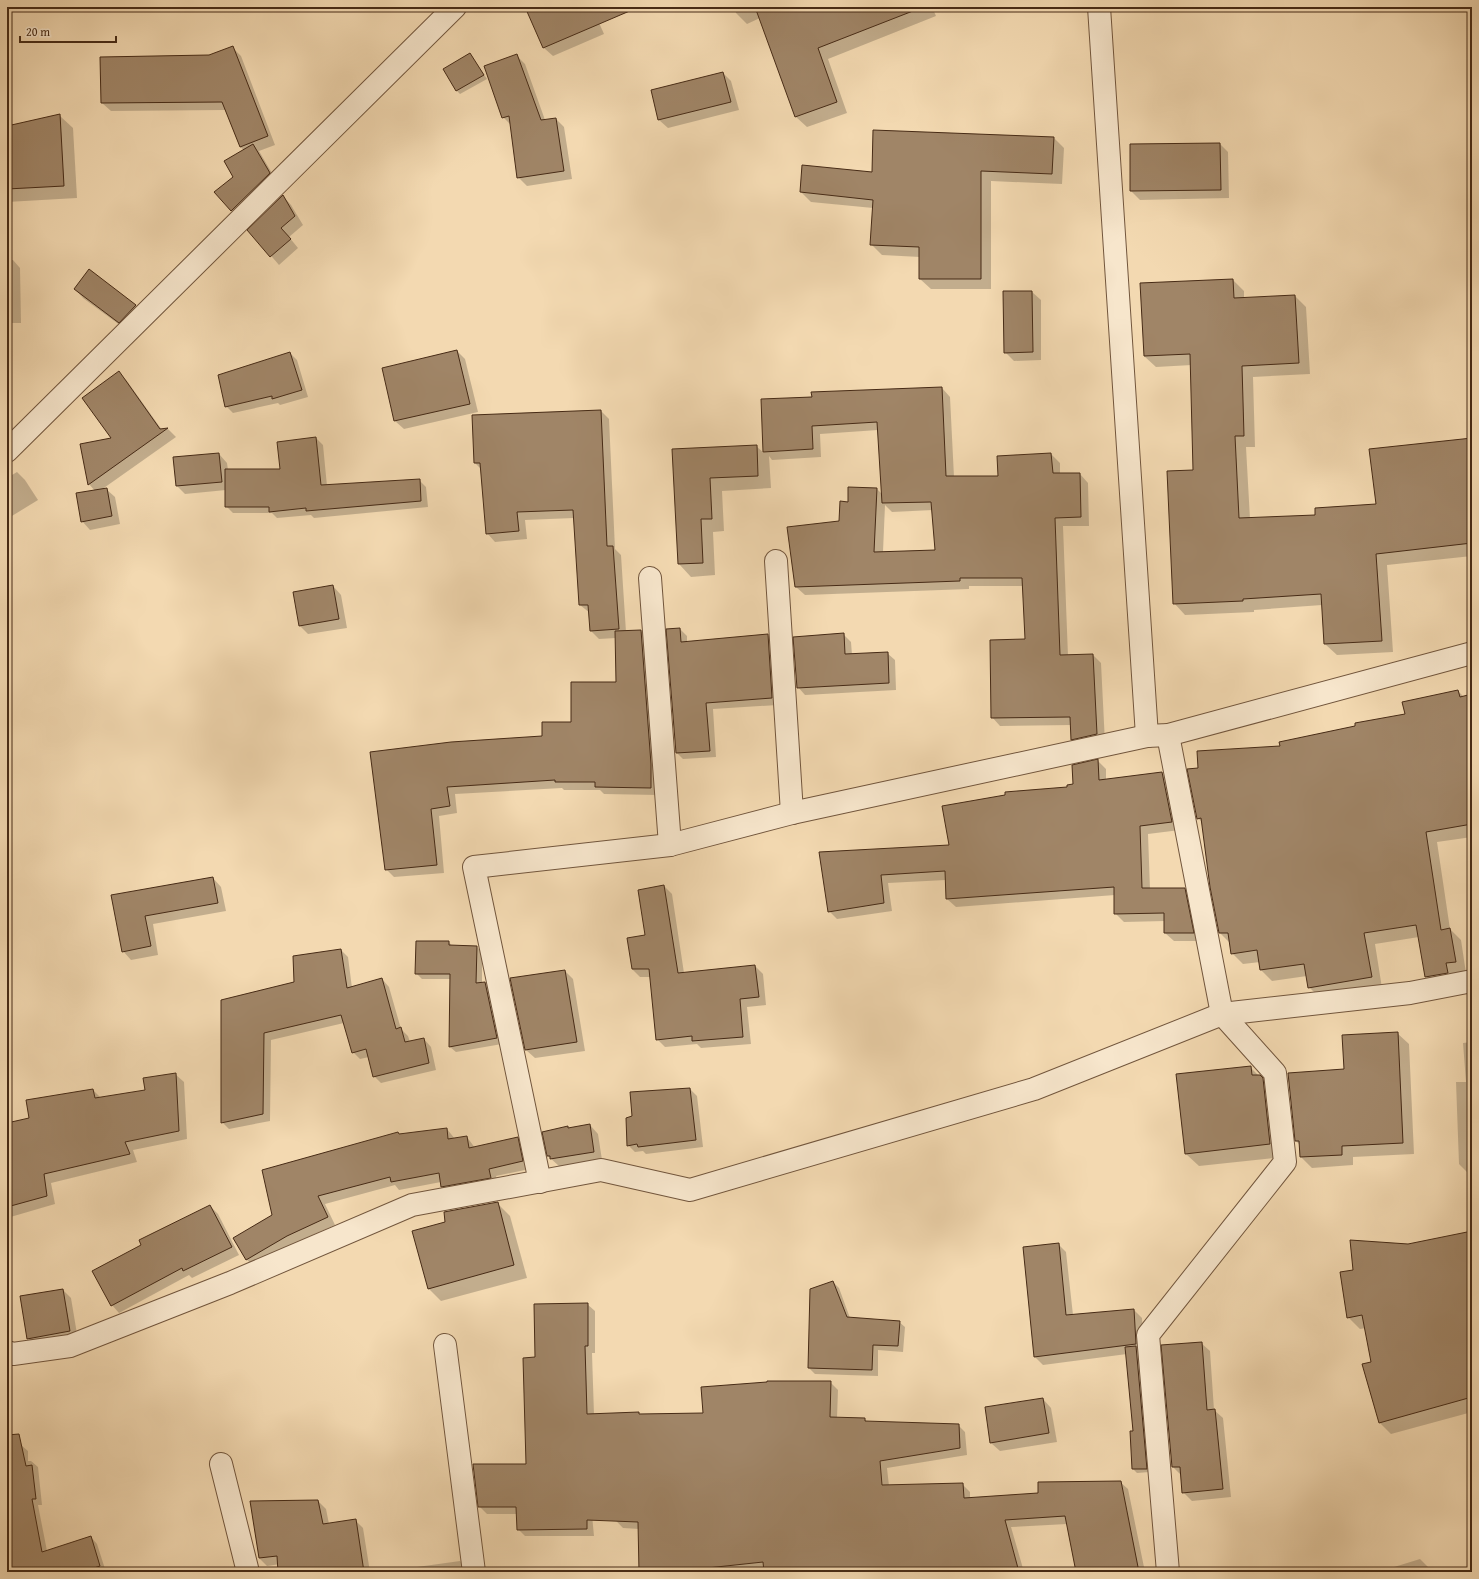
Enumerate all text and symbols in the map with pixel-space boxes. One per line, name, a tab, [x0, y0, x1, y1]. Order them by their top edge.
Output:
scale bar	[20, 18, 116, 44]
text: 20 m	[26, 23, 50, 40]

